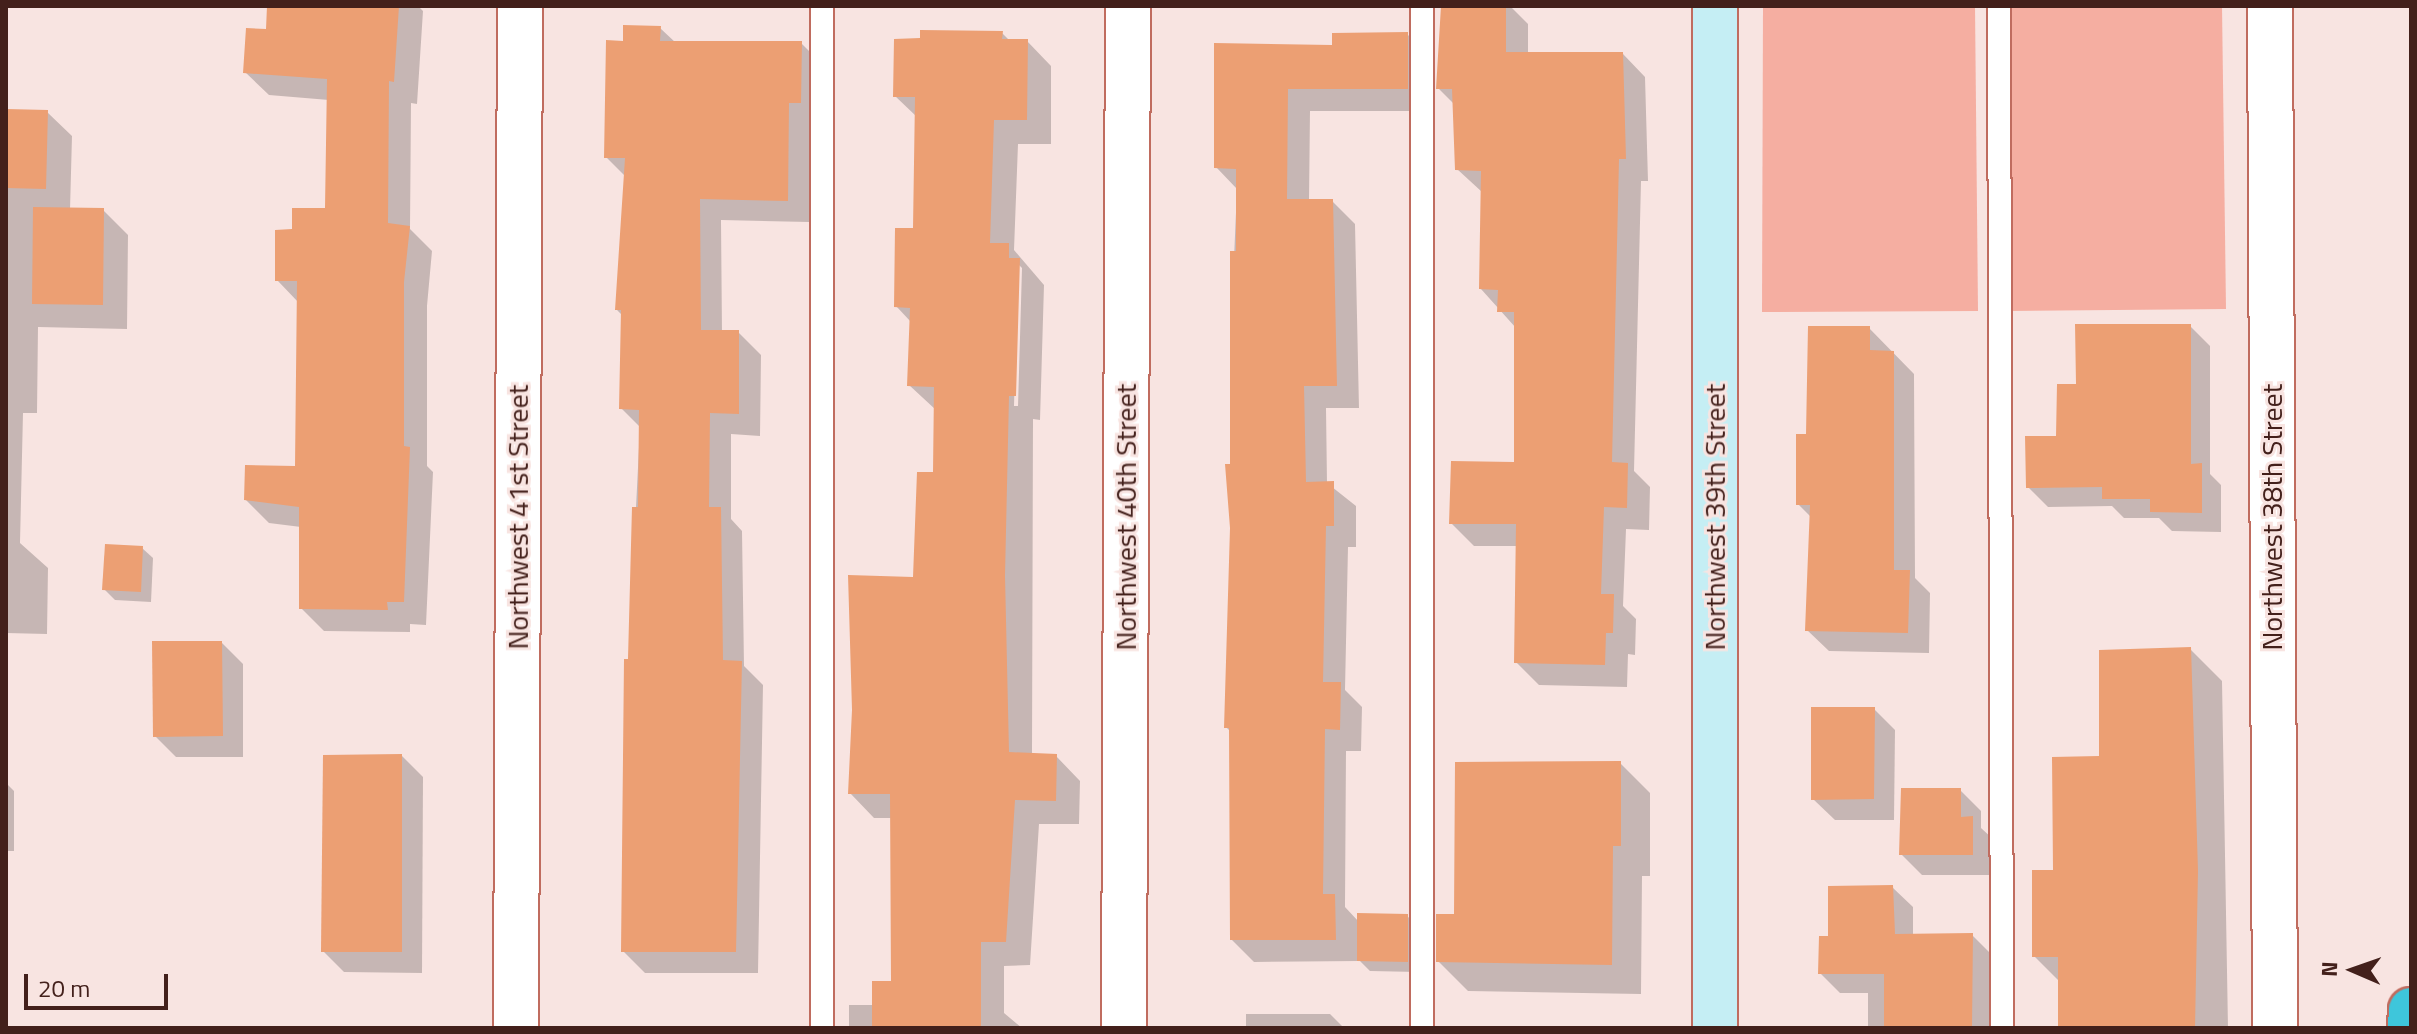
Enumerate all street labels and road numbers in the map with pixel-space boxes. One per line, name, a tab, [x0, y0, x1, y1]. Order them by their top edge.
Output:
street label: Northwest 40th Street	[1109, 384, 1143, 650]
street label: Northwest 39th Street	[1698, 384, 1732, 650]
street label: Northwest 38th Street	[2255, 384, 2289, 650]
street label: Northwest 41st Street	[501, 385, 535, 649]

